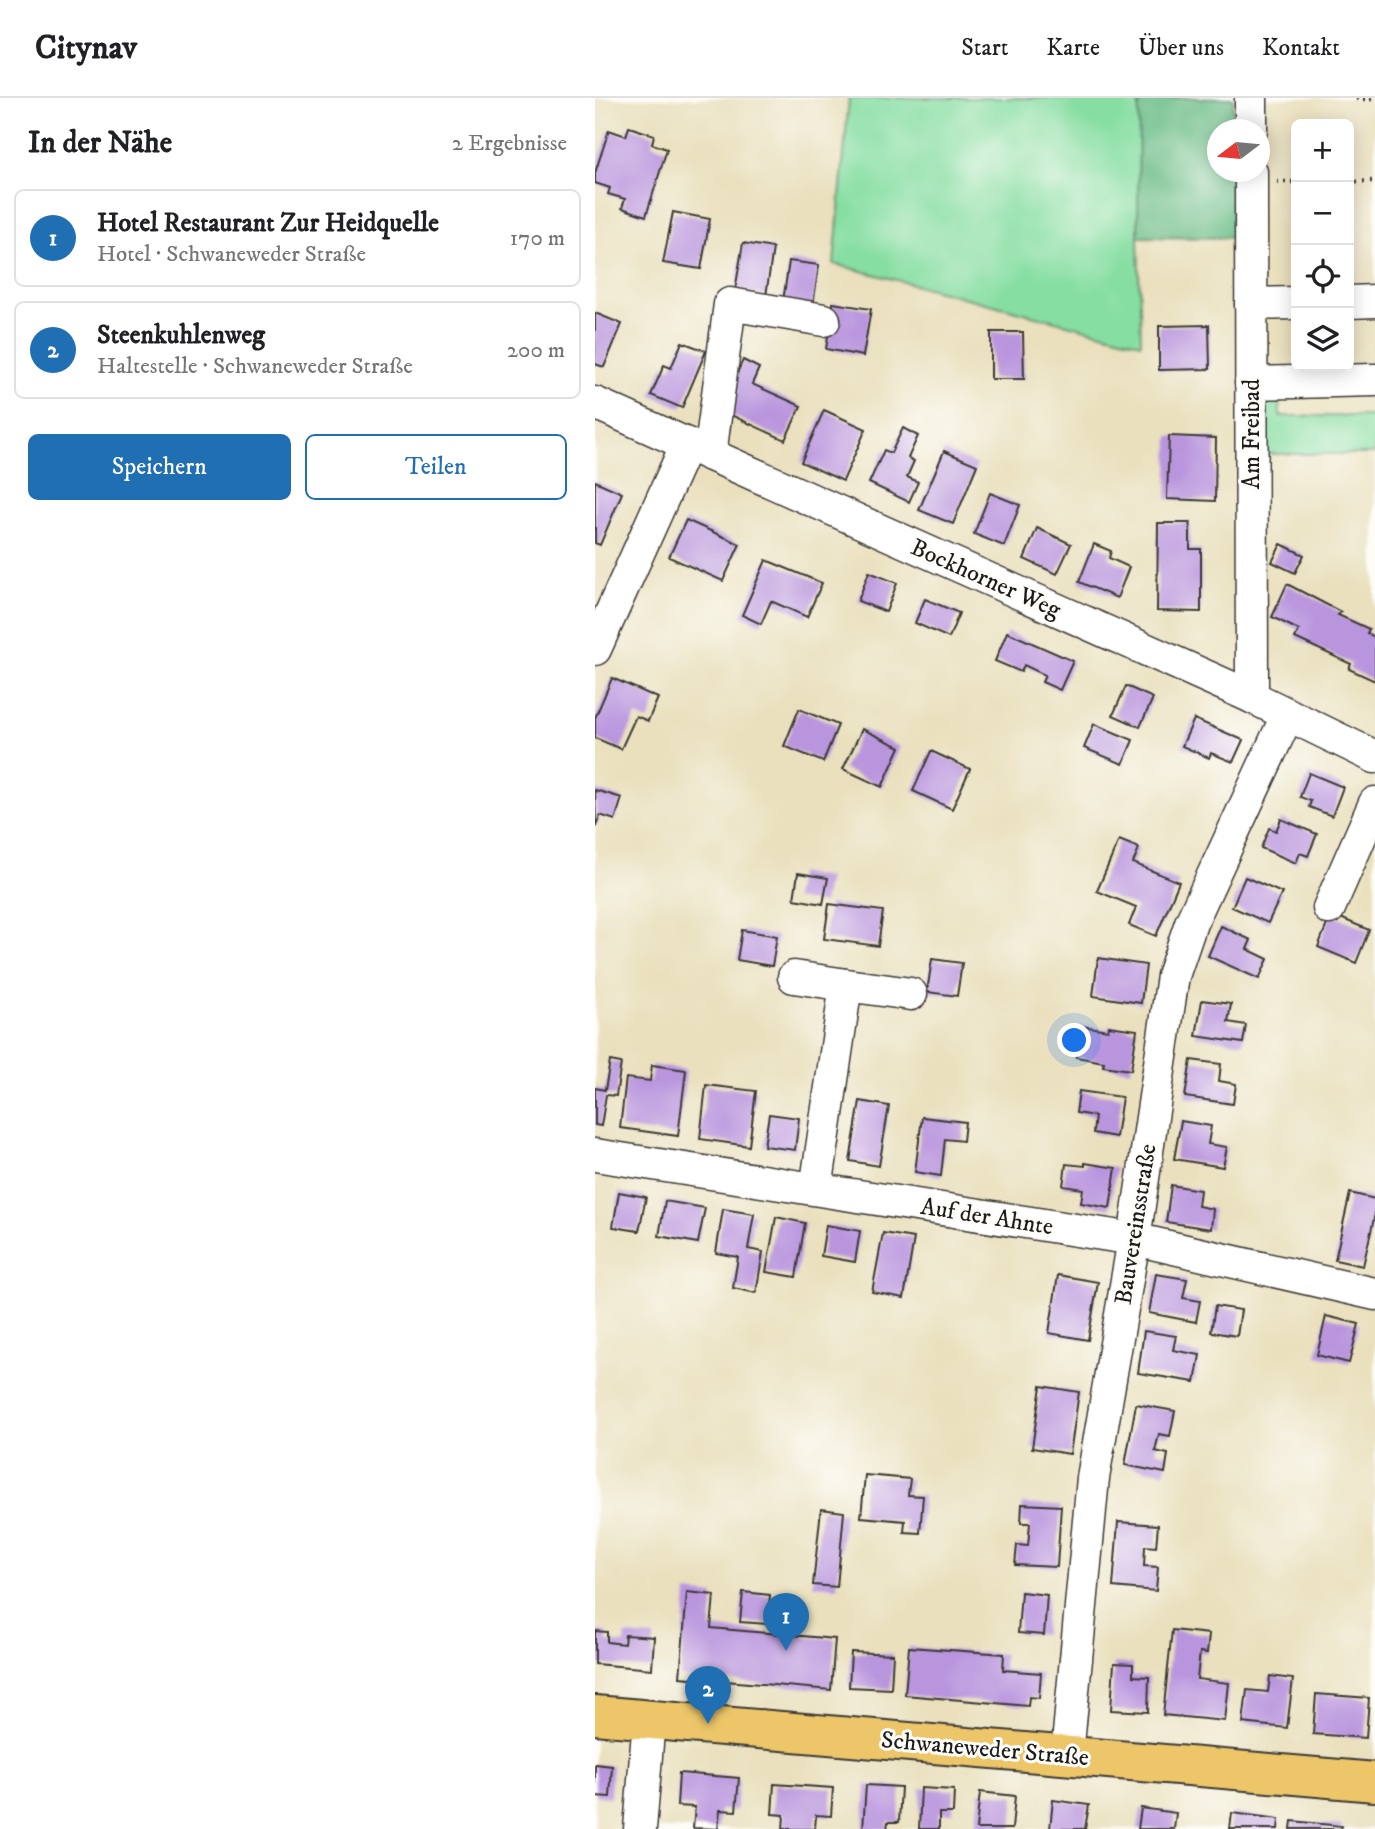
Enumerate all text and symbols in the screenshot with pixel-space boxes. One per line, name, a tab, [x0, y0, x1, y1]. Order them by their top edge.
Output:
text: Citynav	[35, 28, 137, 69]
text: Start	[961, 33, 1008, 63]
text: Karte	[1046, 33, 1100, 63]
text: Über uns	[1138, 33, 1224, 63]
text: Kontakt	[1262, 33, 1340, 63]
north arrow	[1207, 119, 1270, 182]
map controls	[1291, 119, 1354, 371]
button: +	[1291, 119, 1354, 182]
text: In der Nähe	[28, 125, 172, 162]
text: 2 Ergebnisse	[452, 129, 567, 158]
button: −	[1291, 182, 1354, 245]
text: Hotel Restaurant Zur Heidquelle	[97, 207, 439, 240]
text: 1	[49, 224, 57, 253]
text: 170 m	[510, 224, 565, 253]
text: Hotel · Schwaneweder Straße	[97, 240, 366, 269]
button: locate	[1291, 245, 1354, 308]
button: layers	[1291, 308, 1354, 371]
text: Steenkuhlenweg	[97, 319, 265, 352]
text: 2	[47, 336, 59, 365]
text: 200 m	[507, 336, 565, 365]
text: Haltestelle · Schwaneweder Straße	[97, 352, 413, 381]
street label: Am Freibad	[1237, 379, 1267, 489]
button: Speichern	[28, 434, 291, 500]
button: Teilen	[305, 434, 567, 500]
street label: Bockhorner Weg	[906, 532, 1066, 625]
your location	[1057, 1023, 1091, 1057]
street label: Bauvereinsstraße	[1108, 1142, 1164, 1307]
street label: Auf der Ahnte	[919, 1192, 1055, 1242]
pin: 1	[763, 1593, 809, 1651]
pin: 2	[685, 1666, 731, 1724]
street label: Schwaneweder Straße	[880, 1725, 1090, 1773]

